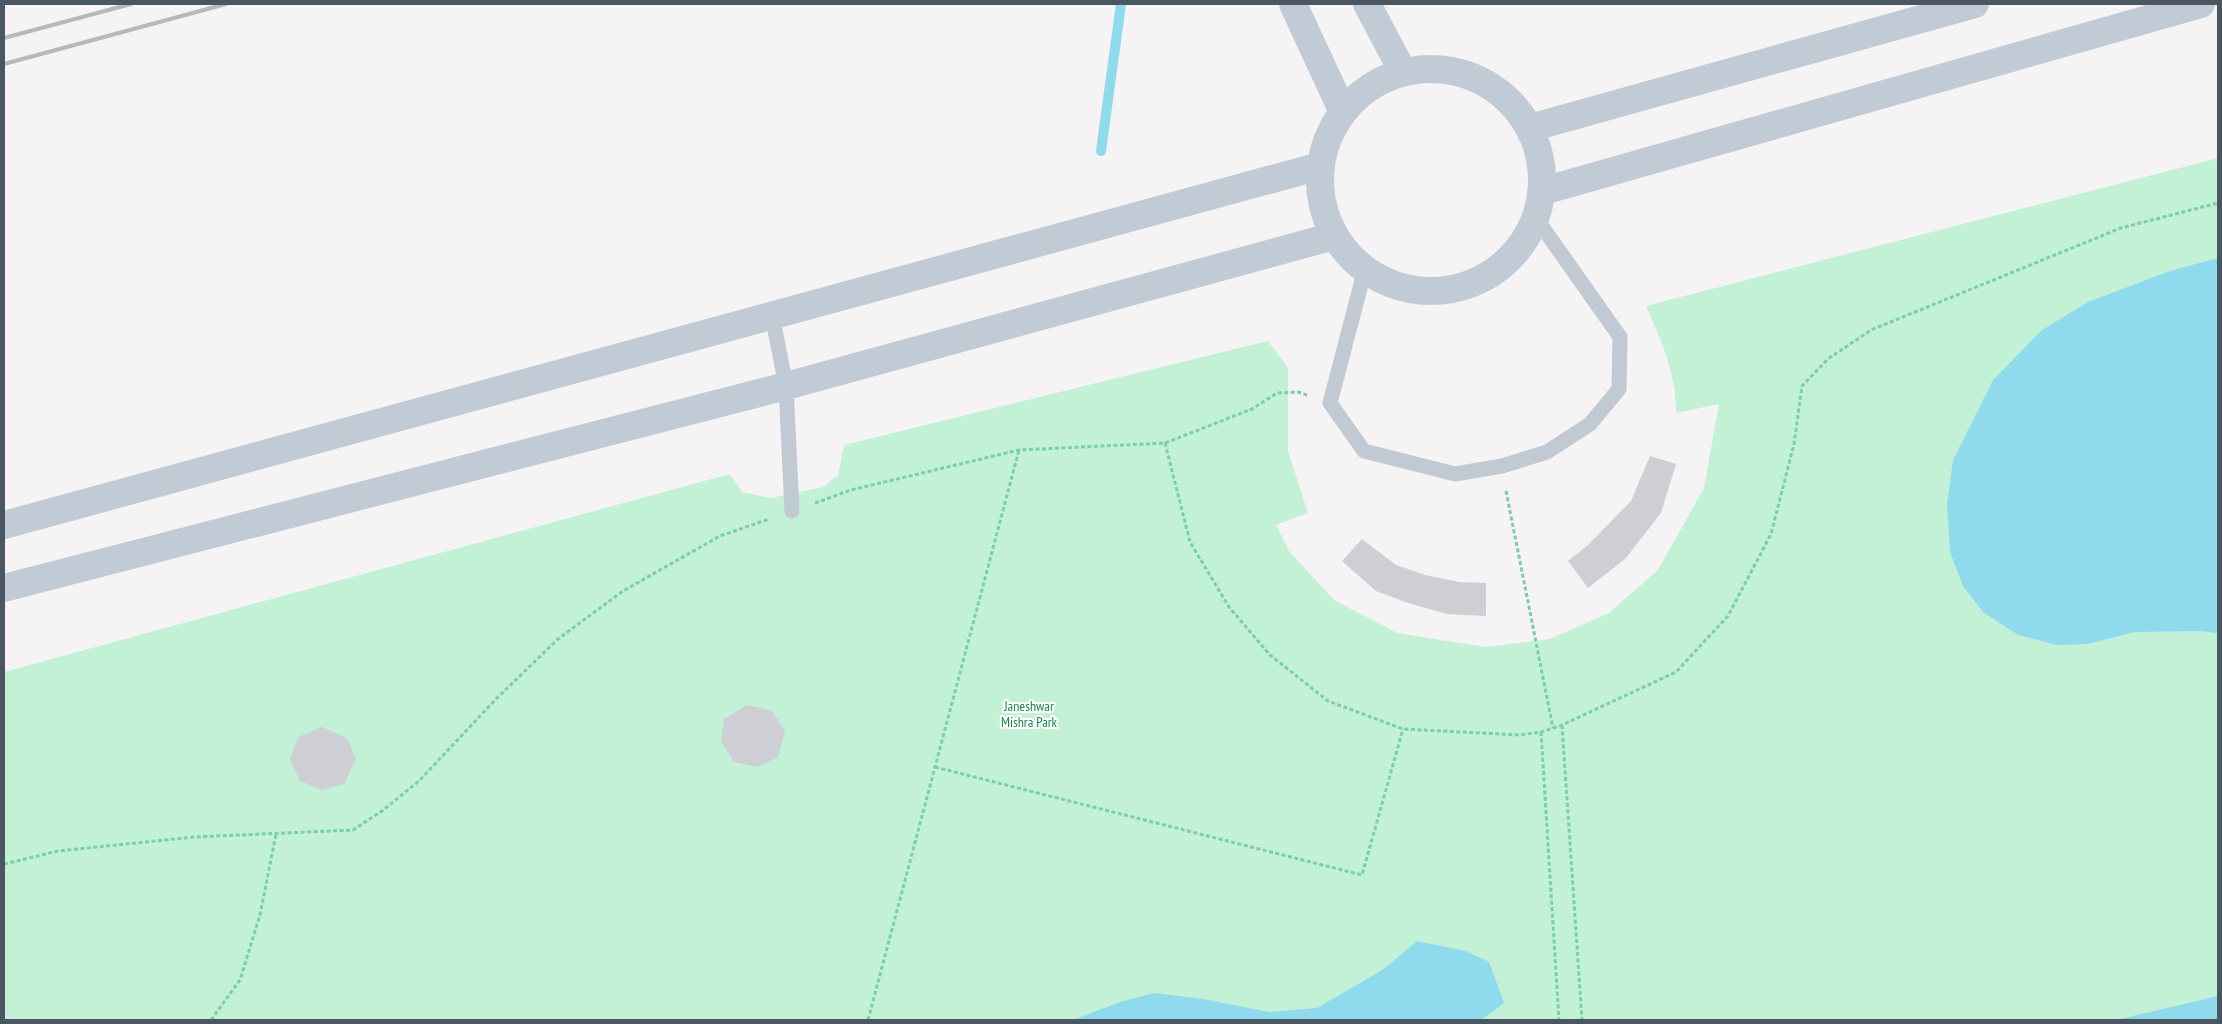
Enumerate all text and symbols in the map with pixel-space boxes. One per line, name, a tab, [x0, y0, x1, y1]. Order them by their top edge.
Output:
park label: Janeshwar Mishra Park	[1001, 697, 1058, 731]

